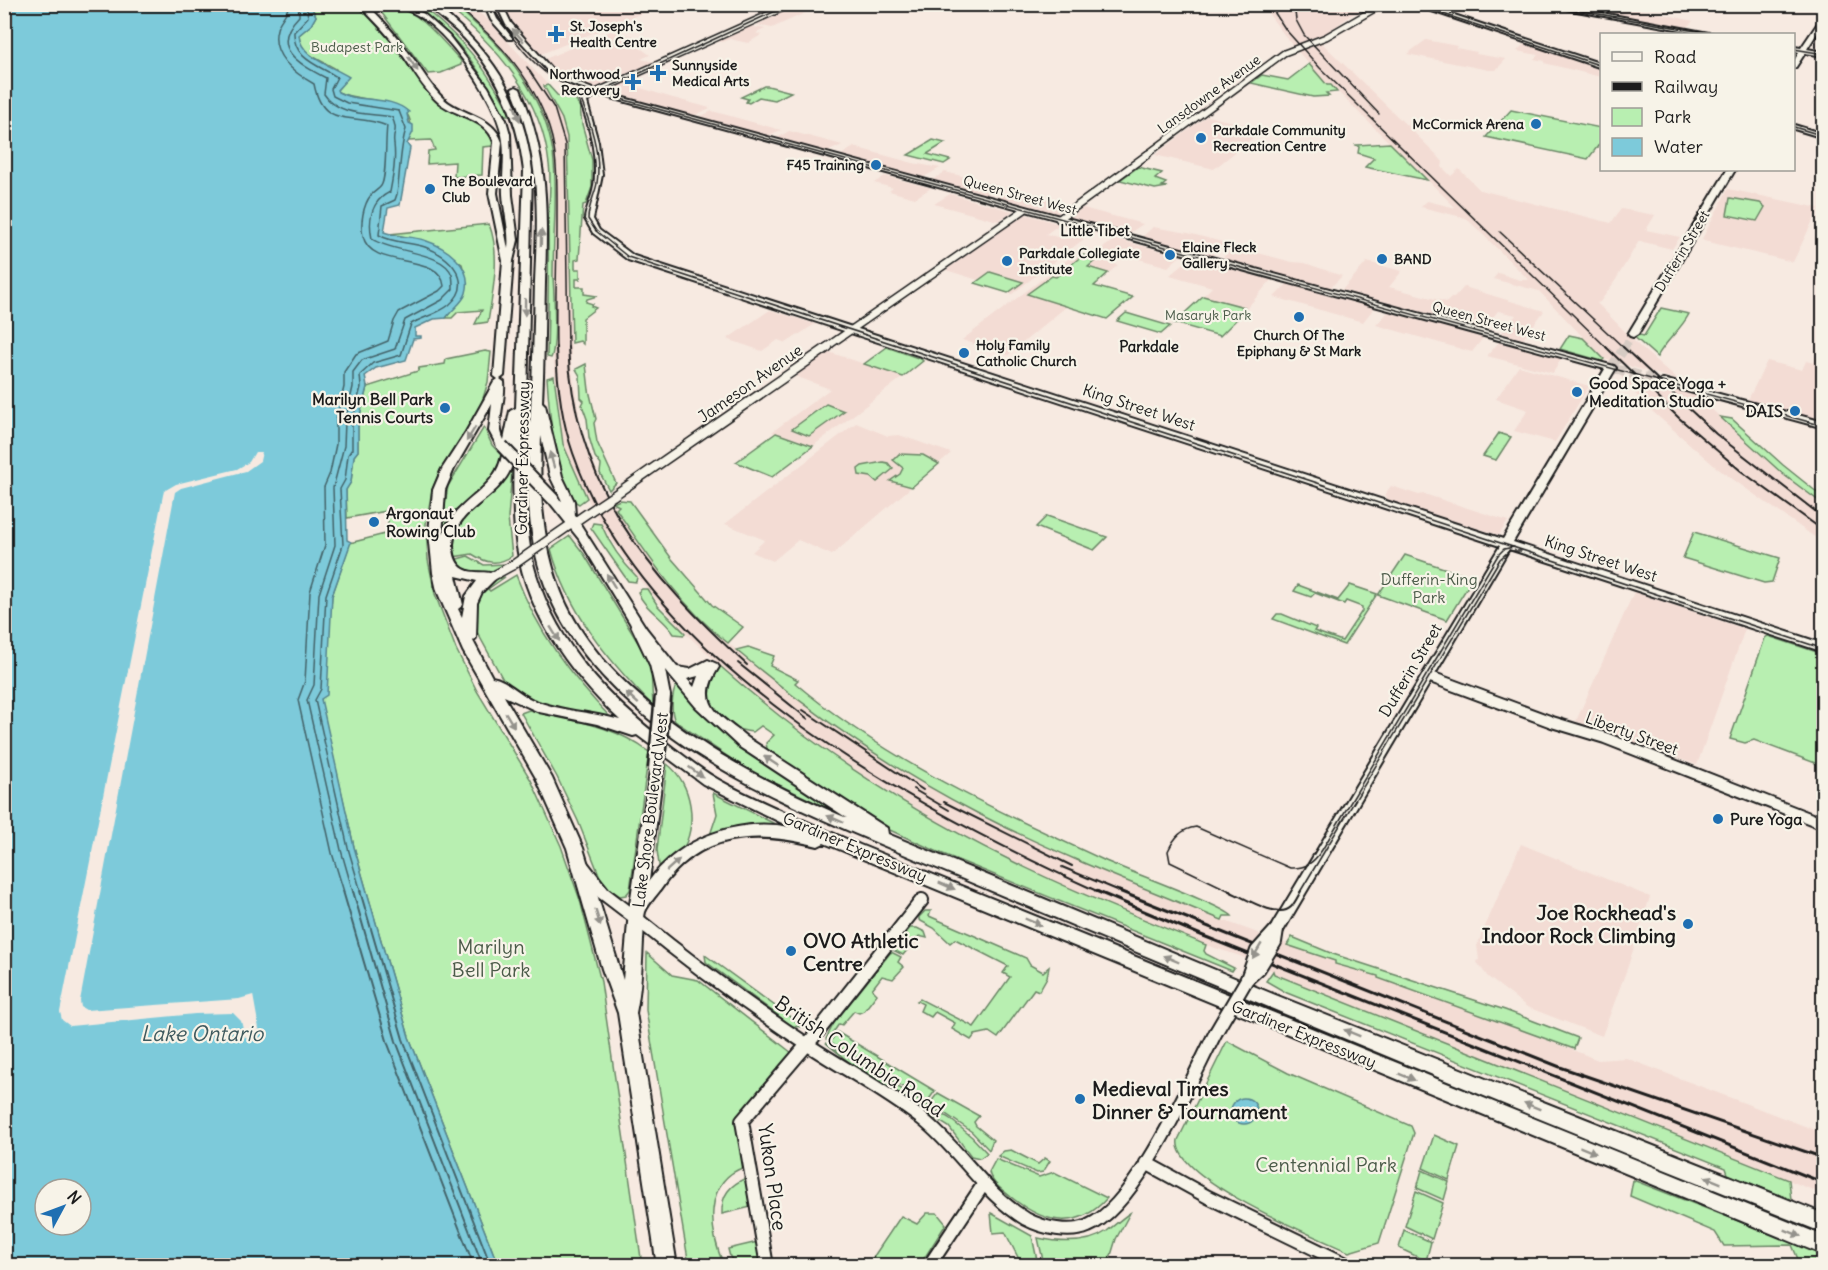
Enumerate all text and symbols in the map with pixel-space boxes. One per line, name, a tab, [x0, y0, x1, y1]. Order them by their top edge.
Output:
place label: St. Joseph's Health Centre	[570, 17, 657, 51]
marker: St. Joseph's Health Centre	[547, 25, 565, 43]
one-way arrow	[512, 28, 525, 43]
legend	[1600, 33, 1795, 171]
park label: Budapest Park	[311, 38, 403, 56]
text: Road	[1654, 45, 1697, 68]
street label: Lansdowne Avenue	[1154, 51, 1264, 137]
one-way arrow	[407, 56, 418, 72]
place label: Sunnyside Medical Arts	[672, 56, 750, 90]
marker: Sunnyside Medical Arts	[649, 64, 667, 82]
place label: Northwood Recovery	[549, 65, 621, 99]
marker: Northwood Recovery	[624, 73, 642, 91]
text: Railway	[1654, 75, 1718, 98]
one-way arrow	[512, 104, 522, 122]
text: Park	[1654, 105, 1691, 128]
place label: McCormick Arena	[1412, 115, 1524, 133]
marker: McCormick Arena	[1529, 117, 1543, 131]
place label: Parkdale Community Recreation Centre	[1213, 121, 1346, 155]
marker: Parkdale Community Recreation Centre	[1194, 131, 1208, 145]
text: Water	[1654, 135, 1704, 158]
place label: F45 Training	[787, 156, 864, 174]
marker: F45 Training	[869, 158, 883, 172]
street label: Queen Street West	[961, 171, 1079, 219]
place label: The Boulevard Club	[442, 172, 533, 206]
marker: The Boulevard Club	[423, 182, 437, 196]
street label: Dufferin Street	[1651, 207, 1714, 295]
district label: Little Tibet	[1060, 221, 1131, 240]
one-way arrow	[536, 228, 546, 247]
place label: Elaine Fleck Gallery	[1182, 238, 1256, 272]
place label: Parkdale Collegiate Institute	[1019, 244, 1140, 278]
marker: Elaine Fleck Gallery	[1163, 248, 1177, 262]
place label: BAND	[1394, 250, 1432, 268]
marker: BAND	[1375, 252, 1389, 266]
marker: Parkdale Collegiate Institute	[1000, 254, 1014, 268]
one-way arrow	[520, 297, 529, 316]
street label: Queen Street West	[1430, 297, 1548, 345]
park label: Masaryk Park	[1165, 306, 1251, 324]
marker: Church Of The Epiphany & St Mark	[1292, 310, 1306, 324]
place label: Church Of The Epiphany & St Mark	[1237, 326, 1361, 360]
place label: Holy Family Catholic Church	[976, 336, 1077, 370]
district label: Parkdale	[1119, 337, 1179, 356]
street label: Jameson Avenue	[694, 340, 806, 426]
marker: Holy Family Catholic Church	[957, 346, 971, 360]
place label: Good Space Yoga + Meditation Studio	[1589, 373, 1727, 411]
street label: King Street West	[1080, 379, 1198, 435]
street label: Gardiner Expressway	[511, 381, 533, 535]
marker: Good Space Yoga + Meditation Studio	[1570, 385, 1584, 399]
place label: Marilyn Bell Park Tennis Courts	[312, 389, 433, 427]
marker: Marilyn Bell Park Tennis Courts	[438, 401, 452, 415]
place label: DAIS	[1746, 401, 1783, 421]
marker: DAIS	[1788, 404, 1802, 418]
one-way arrow	[465, 426, 476, 442]
one-way arrow	[547, 451, 556, 469]
place label: Argonaut Rowing Club	[386, 503, 476, 542]
marker: Argonaut Rowing Club	[367, 515, 381, 529]
street label: King Street West	[1542, 530, 1660, 586]
park label: Dufferin-King Park	[1380, 569, 1478, 607]
one-way arrow	[606, 573, 617, 589]
street label: Dufferin Street	[1374, 619, 1446, 720]
one-way arrow	[550, 626, 561, 643]
one-way arrow	[625, 691, 640, 705]
street label: Liberty Street	[1583, 707, 1682, 759]
street label: Lake Shore Boulevard West	[628, 711, 672, 909]
one-way arrow	[505, 712, 516, 728]
one-way arrow	[763, 755, 779, 766]
one-way arrow	[688, 766, 704, 778]
street label: Gardiner Expressway	[780, 808, 930, 886]
place label: Pure Yoga	[1730, 809, 1802, 830]
marker: Pure Yoga	[1711, 812, 1725, 826]
one-way arrow	[825, 814, 843, 824]
one-way arrow	[665, 859, 680, 872]
one-way arrow	[939, 881, 957, 891]
place label: Joe Rockhead's Indoor Rock Climbing	[1482, 900, 1676, 948]
one-way arrow	[594, 909, 603, 927]
marker: Joe Rockhead's Indoor Rock Climbing	[1681, 917, 1695, 931]
one-way arrow	[1024, 918, 1042, 927]
place label: OVO Athletic Centre	[803, 928, 919, 976]
park label: Marilyn Bell Park	[452, 934, 530, 982]
one-way arrow	[1252, 943, 1263, 959]
marker: OVO Athletic Centre	[784, 944, 798, 958]
one-way arrow	[1162, 954, 1180, 964]
street label: British Columbia Road	[771, 990, 950, 1122]
street label: Gardiner Expressway	[1229, 996, 1379, 1072]
water label: Lake Ontario	[141, 1020, 264, 1047]
one-way arrow	[1342, 1028, 1360, 1038]
one-way arrow	[1398, 1073, 1416, 1082]
place label: Medieval Times Dinner & Tournament	[1092, 1076, 1288, 1124]
marker: Medieval Times Dinner & Tournament	[1073, 1092, 1087, 1106]
one-way arrow	[1523, 1101, 1541, 1111]
street label: Yukon Place	[753, 1122, 793, 1232]
one-way arrow	[1579, 1146, 1597, 1155]
park label: Centennial Park	[1255, 1152, 1397, 1177]
one-way arrow	[1704, 1174, 1722, 1184]
north arrow	[33, 1177, 93, 1237]
text: N	[63, 1186, 85, 1208]
one-way arrow	[1784, 1229, 1802, 1238]

